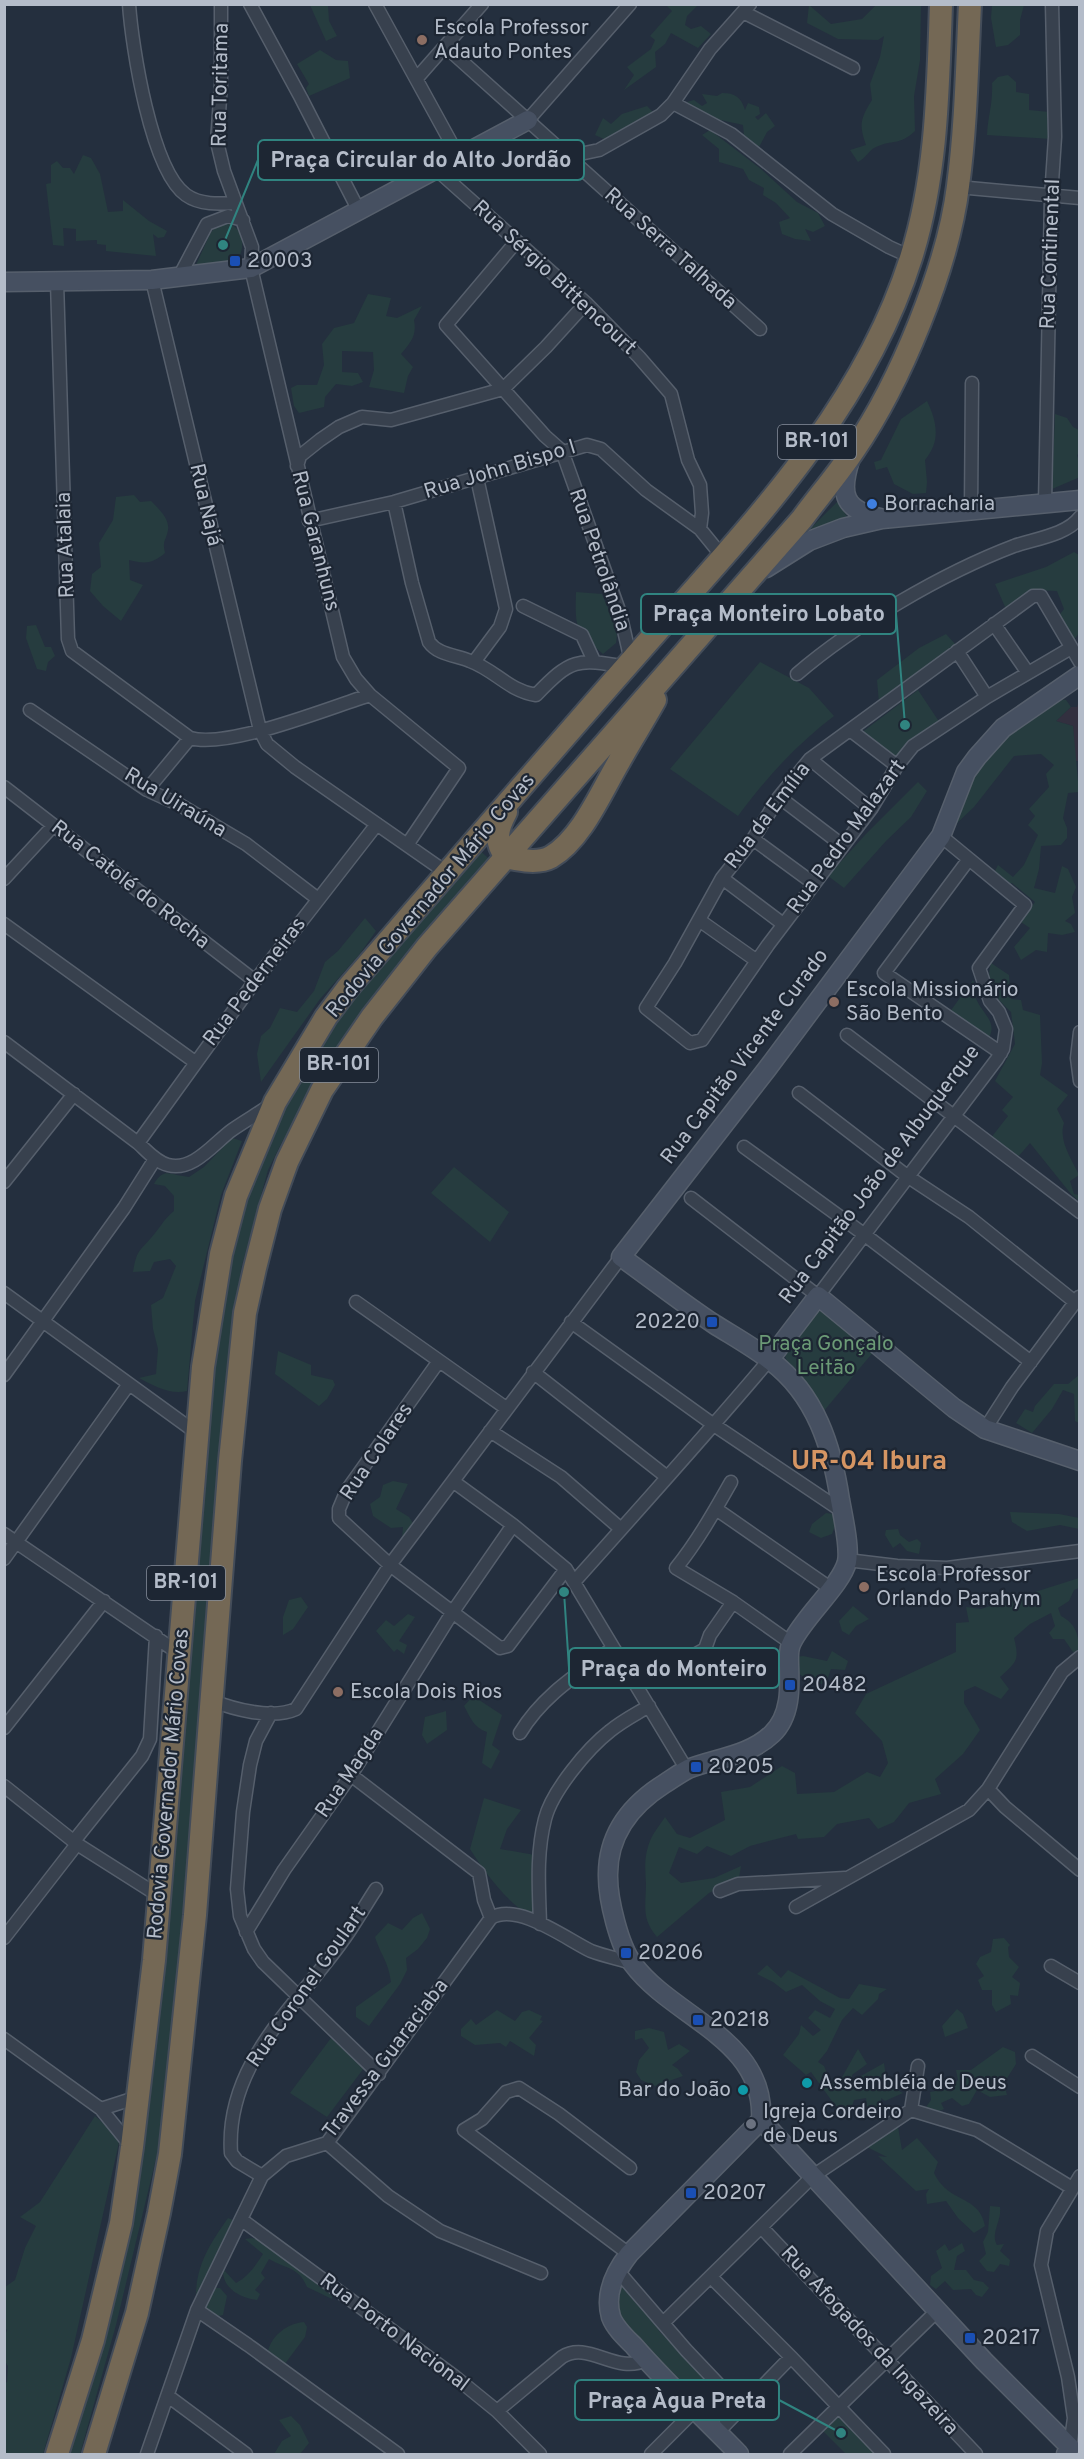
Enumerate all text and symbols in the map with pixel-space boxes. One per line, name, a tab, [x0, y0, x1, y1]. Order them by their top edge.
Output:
place label: Escola Professor Adauto Pontes	[434, 15, 589, 66]
street label: Rua Toritama	[206, 23, 236, 147]
marker: Escola Professor Adauto Pontes	[415, 33, 429, 47]
callout: Praça Circular do Alto Jordão	[258, 140, 584, 180]
text: Praça Circular do Alto Jordão	[271, 148, 572, 175]
street label: Rua Continental	[1035, 178, 1067, 330]
street label: Rua Serra Talhada	[598, 182, 742, 316]
street label: Rua Sérgio Bittencourt	[466, 195, 642, 361]
place label: 20003	[247, 248, 313, 275]
marker: 20003	[228, 254, 242, 268]
road number: BR-101	[778, 425, 856, 459]
street label: Rua John Bispo I	[421, 434, 579, 506]
street label: Rua Najá	[182, 461, 228, 549]
street label: Rua Garanhuns	[285, 468, 345, 614]
street label: Rua Petrolândia	[562, 485, 636, 635]
street label: Rua Atalaia	[51, 491, 81, 599]
place label: Borracharia	[884, 491, 995, 518]
marker: Borracharia	[865, 497, 879, 511]
callout: Praça Monteiro Lobato	[641, 594, 896, 634]
text: Praça Monteiro Lobato	[653, 602, 885, 629]
street label: Rua Pedro Malazart	[782, 754, 912, 920]
street label: Rua da Emília	[719, 757, 817, 875]
street label: Rua Uiraúna	[119, 762, 231, 844]
street label: Rodovia Governador Mário Covas	[321, 768, 541, 1024]
street label: Rua Catolé do Rocha	[45, 814, 215, 956]
street label: Rua Pederneiras	[197, 912, 313, 1052]
street label: Rua Capitão Vicente Curado	[655, 944, 835, 1170]
place label: Escola Missionário São Bento	[846, 977, 1019, 1028]
marker: Escola Missionário São Bento	[827, 995, 841, 1009]
street label: Rua Capitão João de Albuquerque	[774, 1040, 986, 1310]
road number: BR-101	[300, 1048, 378, 1082]
place label: 20220	[634, 1309, 700, 1336]
marker: 20220	[705, 1315, 719, 1329]
park label: Praça Gonçalo Leitão	[758, 1331, 894, 1382]
street label: Rua Colares	[334, 1398, 420, 1506]
district label: UR-04 Ibura	[791, 1445, 947, 1479]
place label: Escola Professor Orlando Parahym	[876, 1562, 1041, 1613]
road number: BR-101	[147, 1566, 225, 1600]
marker: Escola Professor Orlando Parahym	[857, 1580, 871, 1594]
street label: Rodovia Governador Mário Covas	[142, 1628, 196, 1940]
callout: Praça do Monteiro	[569, 1648, 779, 1688]
text: Praça do Monteiro	[581, 1657, 767, 1684]
place label: 20482	[802, 1672, 867, 1699]
marker: 20482	[783, 1678, 797, 1692]
place label: Escola Dois Rios	[350, 1679, 502, 1706]
marker: Escola Dois Rios	[331, 1685, 345, 1699]
street label: Rua Magda	[310, 1722, 390, 1824]
place label: 20205	[708, 1754, 774, 1781]
marker: 20205	[689, 1760, 703, 1774]
street label: Rua Coronel Goulart	[241, 1901, 373, 2073]
place label: 20206	[638, 1940, 703, 1967]
marker: 20206	[619, 1946, 633, 1960]
street label: Travessa Guaraciaba	[317, 1974, 455, 2144]
place label: 20218	[710, 2007, 770, 2034]
marker: 20218	[691, 2013, 705, 2027]
place label: Assembléia de Deus	[819, 2070, 1007, 2097]
marker: Assembléia de Deus	[800, 2076, 814, 2090]
place label: Bar do João	[618, 2077, 731, 2104]
marker: Bar do João	[736, 2083, 750, 2097]
place label: Igreja Cordeiro de Deus	[763, 2099, 902, 2150]
marker: Igreja Cordeiro de Deus	[744, 2117, 758, 2131]
place label: 20207	[703, 2180, 766, 2207]
marker: 20207	[684, 2186, 698, 2200]
street label: Rua Afogados da Ingazeira	[774, 2241, 964, 2441]
street label: Rua Porto Nacional	[314, 2268, 474, 2398]
place label: 20217	[982, 2325, 1040, 2352]
marker: 20217	[963, 2331, 977, 2345]
callout: Praça Àgua Preta	[575, 2380, 779, 2420]
text: Praça Àgua Preta	[588, 2387, 766, 2416]

